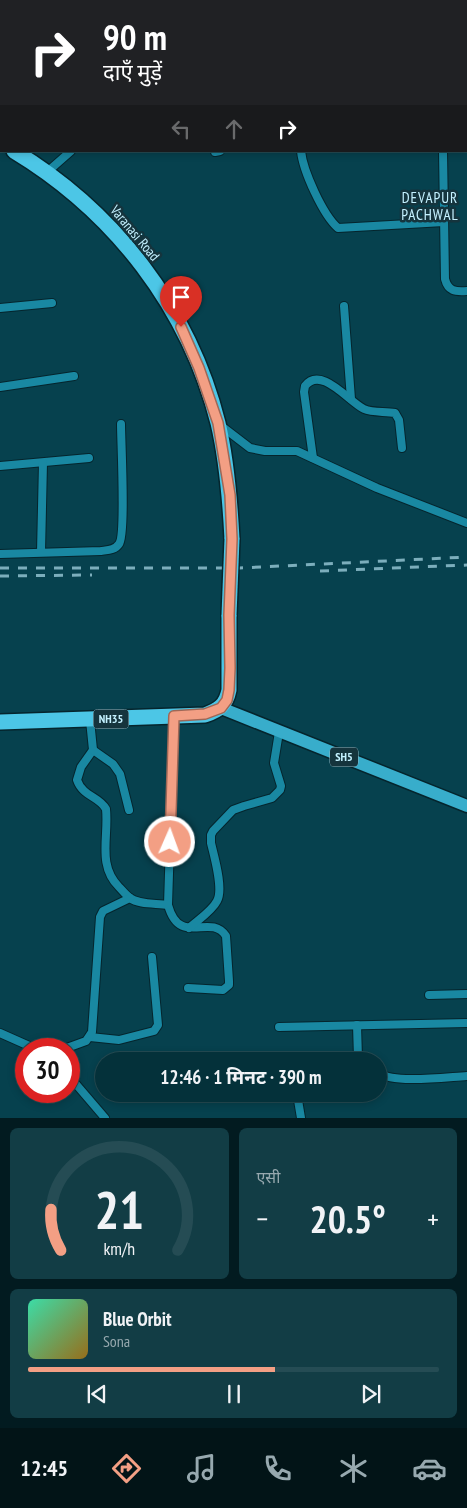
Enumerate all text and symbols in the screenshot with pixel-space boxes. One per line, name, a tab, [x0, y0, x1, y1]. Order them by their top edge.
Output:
text: 90 m	[103, 14, 167, 60]
icon: right	[20, 20, 85, 85]
text: दाएँ मुड़ें	[103, 58, 162, 86]
icon: left	[167, 115, 195, 143]
icon: ahead	[220, 115, 248, 143]
icon: right	[273, 115, 301, 143]
district label: DEVAPUR PACHWAL	[401, 188, 459, 224]
street label: Varanasi Road	[106, 201, 164, 265]
pin	[160, 276, 202, 327]
icon: arrive	[167, 283, 195, 311]
road number: NH35	[94, 710, 128, 729]
road number: SH5	[330, 748, 358, 766]
position arrow	[143, 815, 195, 867]
speed limit sign: 30	[15, 1038, 80, 1103]
text: 12:46 · 1 मिनट · 390 m	[160, 1065, 322, 1089]
text: एसी	[257, 1167, 280, 1187]
text: 21	[94, 1176, 144, 1243]
text: 20.5°	[310, 1194, 386, 1243]
text: −	[257, 1200, 268, 1237]
text: +	[427, 1200, 439, 1237]
text: km/h	[103, 1237, 135, 1260]
text: Blue Orbit	[103, 1307, 172, 1331]
text: Sona	[103, 1331, 130, 1351]
icon: previous	[83, 1380, 111, 1408]
icon: pause	[220, 1380, 248, 1408]
icon: next	[357, 1380, 385, 1408]
icon: directions	[109, 1451, 144, 1486]
icon: music	[184, 1451, 219, 1486]
icon: phone	[260, 1451, 295, 1486]
icon: climate	[336, 1451, 371, 1486]
icon: car	[412, 1451, 447, 1486]
text: 12:45	[20, 1454, 68, 1482]

